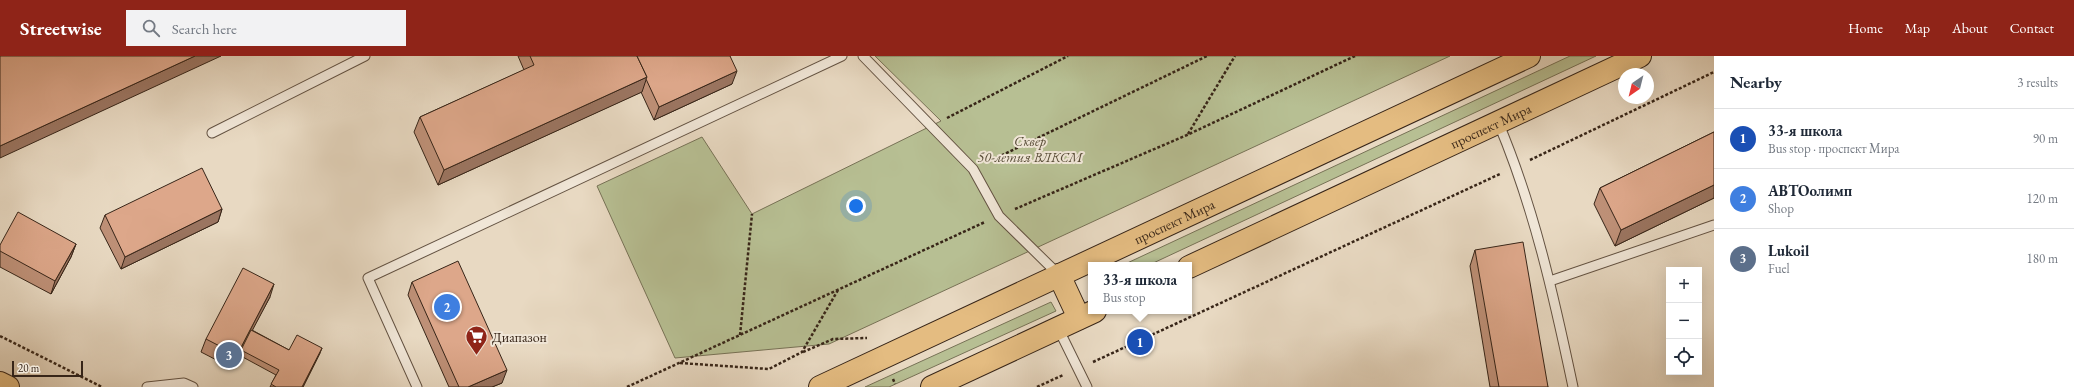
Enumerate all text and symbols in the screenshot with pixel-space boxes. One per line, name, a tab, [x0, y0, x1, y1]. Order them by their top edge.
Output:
search box	[126, 10, 406, 46]
text: Streetwise	[20, 16, 102, 41]
icon: search	[140, 17, 162, 39]
text: Search here	[172, 19, 237, 38]
text: Home	[1848, 19, 1883, 37]
text: Map	[1905, 19, 1930, 37]
text: About	[1952, 19, 1988, 37]
text: Contact	[2010, 19, 2054, 37]
north arrow	[1618, 68, 1654, 104]
text: Nearby	[1730, 71, 1782, 93]
text: 3 results	[2017, 74, 2058, 91]
street label: проспект Мира	[1447, 99, 1534, 153]
text: 33-я школа	[1768, 121, 1842, 140]
text: 1	[1740, 130, 1746, 147]
text: 90 m	[2033, 130, 2058, 147]
park label: Сквер 50-летия ВЛКСМ	[978, 132, 1084, 166]
text: Bus stop · проспект Мира	[1768, 140, 1899, 157]
text: АВТОолимп	[1768, 181, 1852, 200]
text: 2	[1740, 190, 1746, 207]
text: 120 m	[2027, 190, 2058, 207]
street label: проспект Мира	[1131, 195, 1218, 248]
your location	[846, 196, 866, 216]
text: Shop	[1768, 200, 1794, 217]
text: Lukoil	[1768, 241, 1809, 260]
text: 3	[1740, 250, 1746, 267]
text: 180 m	[2027, 250, 2058, 267]
text: Fuel	[1768, 260, 1790, 277]
popup	[1088, 262, 1192, 314]
map controls	[1666, 267, 1702, 375]
button: +	[1666, 267, 1702, 303]
text: 33-я школа	[1103, 270, 1177, 289]
text: Bus stop	[1103, 289, 1146, 306]
pin: 2	[434, 292, 460, 322]
button: −	[1666, 303, 1702, 339]
supermarket icon: Диапазон	[464, 324, 490, 357]
pin: 1	[1127, 327, 1153, 357]
place label: Диапазон	[492, 328, 547, 346]
button: locate	[1666, 339, 1702, 375]
pin: 3	[216, 340, 242, 370]
scale bar	[12, 359, 83, 378]
text: 20 m	[18, 361, 39, 375]

